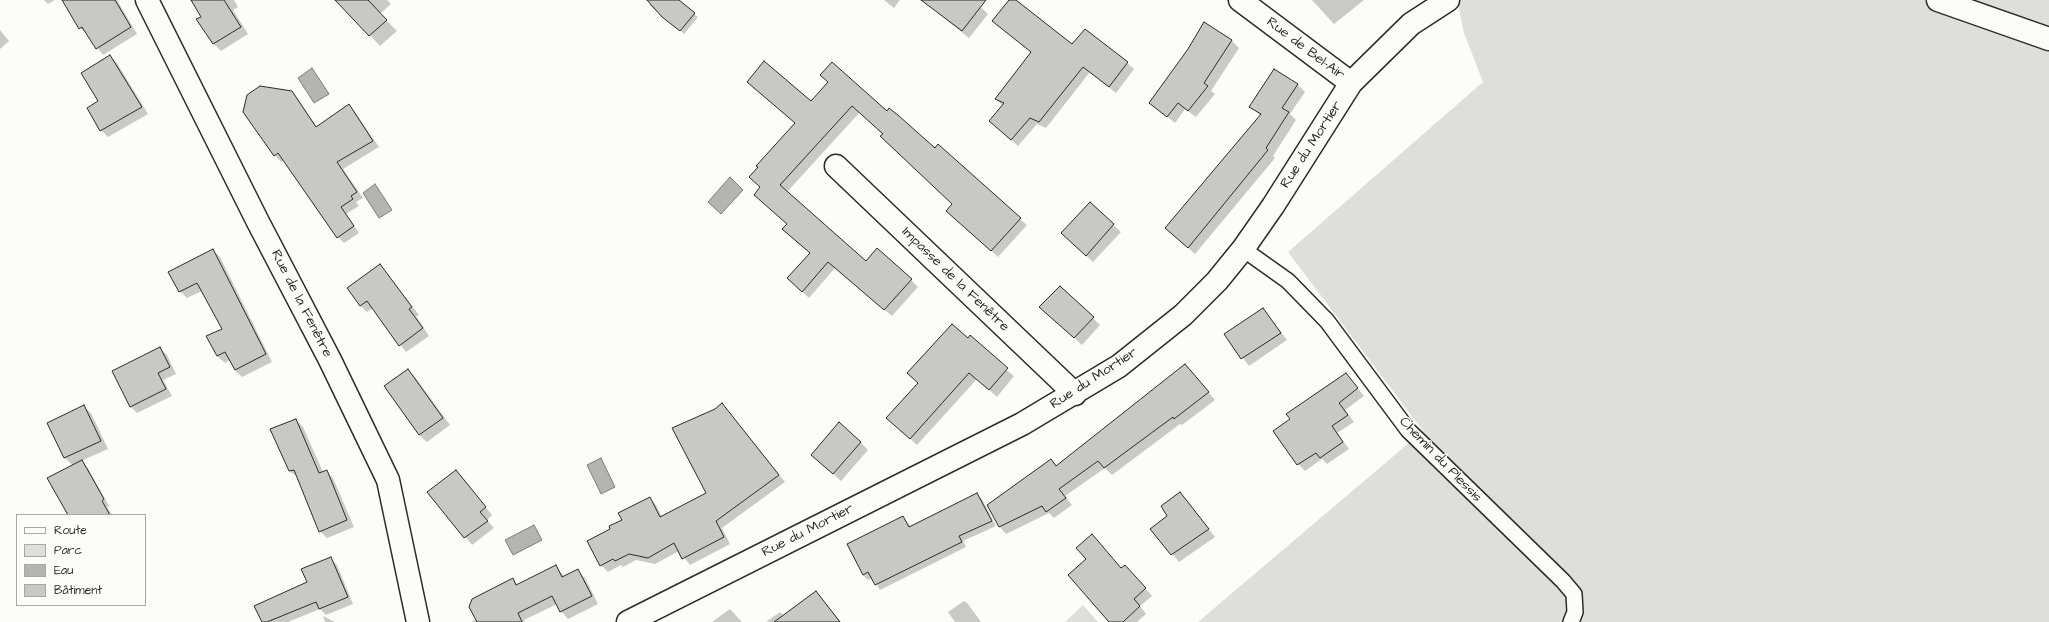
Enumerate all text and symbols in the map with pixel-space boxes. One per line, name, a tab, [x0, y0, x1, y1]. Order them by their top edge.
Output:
street label: Rue de Bel-Air	[1263, 14, 1347, 84]
street label: Rue du Mortier	[1278, 98, 1346, 192]
street label: Impasse de la Fenêtre	[898, 224, 1012, 336]
street label: Rue de la Fenêtre	[267, 247, 335, 361]
street label: Rue du Mortier	[1047, 345, 1141, 413]
street label: Chemin du Plessis	[1395, 414, 1485, 506]
street label: Rue du Mortier	[759, 501, 857, 561]
legend	[16, 514, 146, 606]
text: Route	[54, 522, 87, 539]
text: Parc	[54, 542, 82, 559]
text: Eau	[54, 562, 73, 579]
text: Bâtiment	[54, 582, 102, 599]

